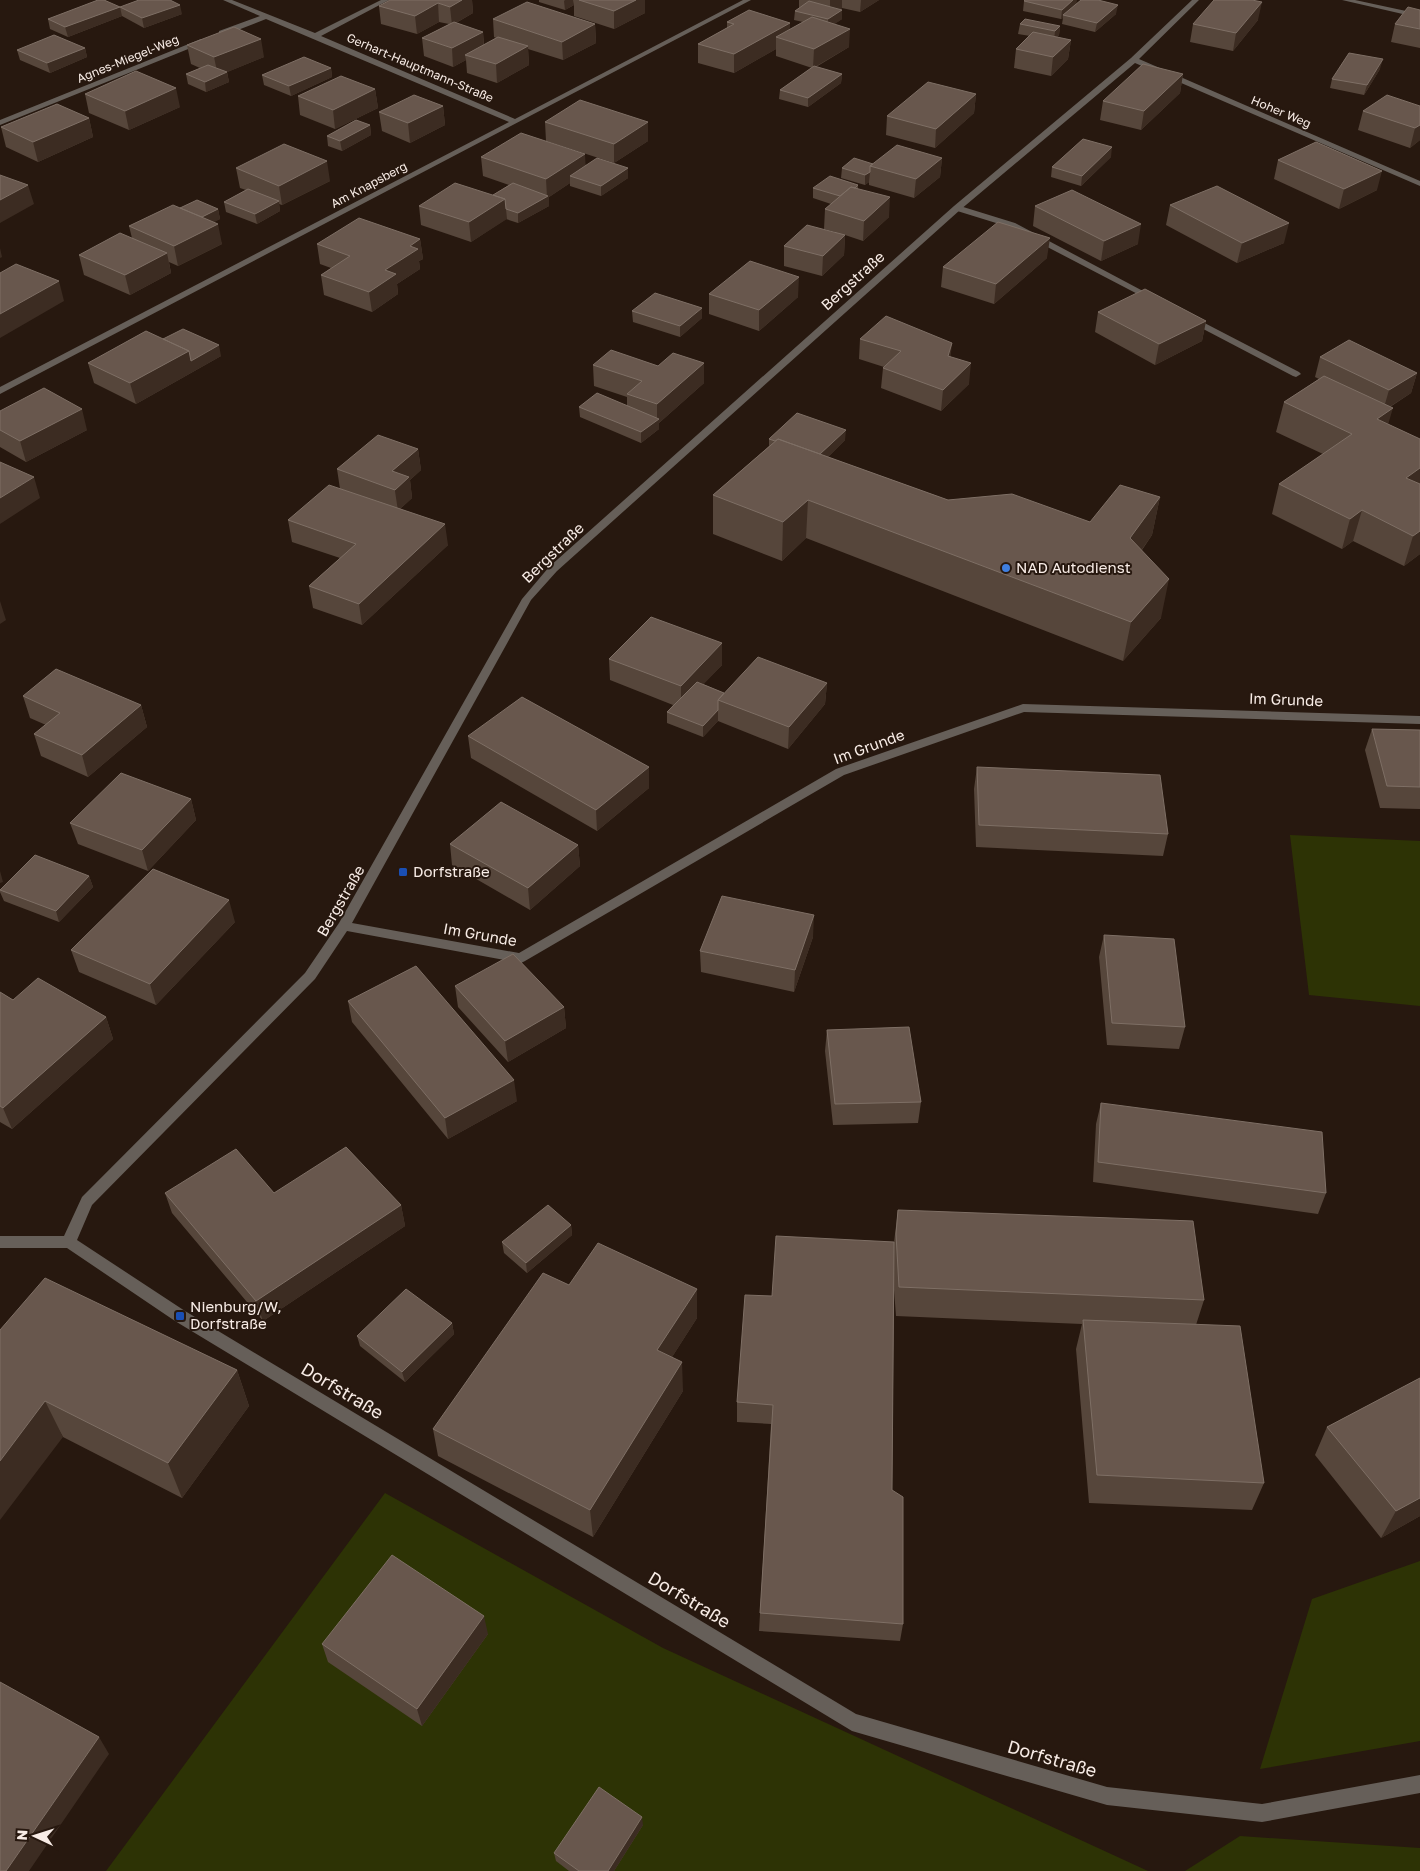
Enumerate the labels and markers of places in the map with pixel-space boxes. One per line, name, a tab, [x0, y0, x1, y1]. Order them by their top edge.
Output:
place label: NAD Autodienst	[1016, 558, 1131, 576]
marker: NAD Autodienst	[1000, 562, 1012, 574]
place label: Dorfstraße	[413, 862, 490, 880]
marker: Dorfstraße	[397, 866, 409, 878]
place label: Nienburg/W, Dorfstraße	[190, 1297, 282, 1332]
marker: Nienburg/W, Dorfstraße	[174, 1310, 186, 1322]

